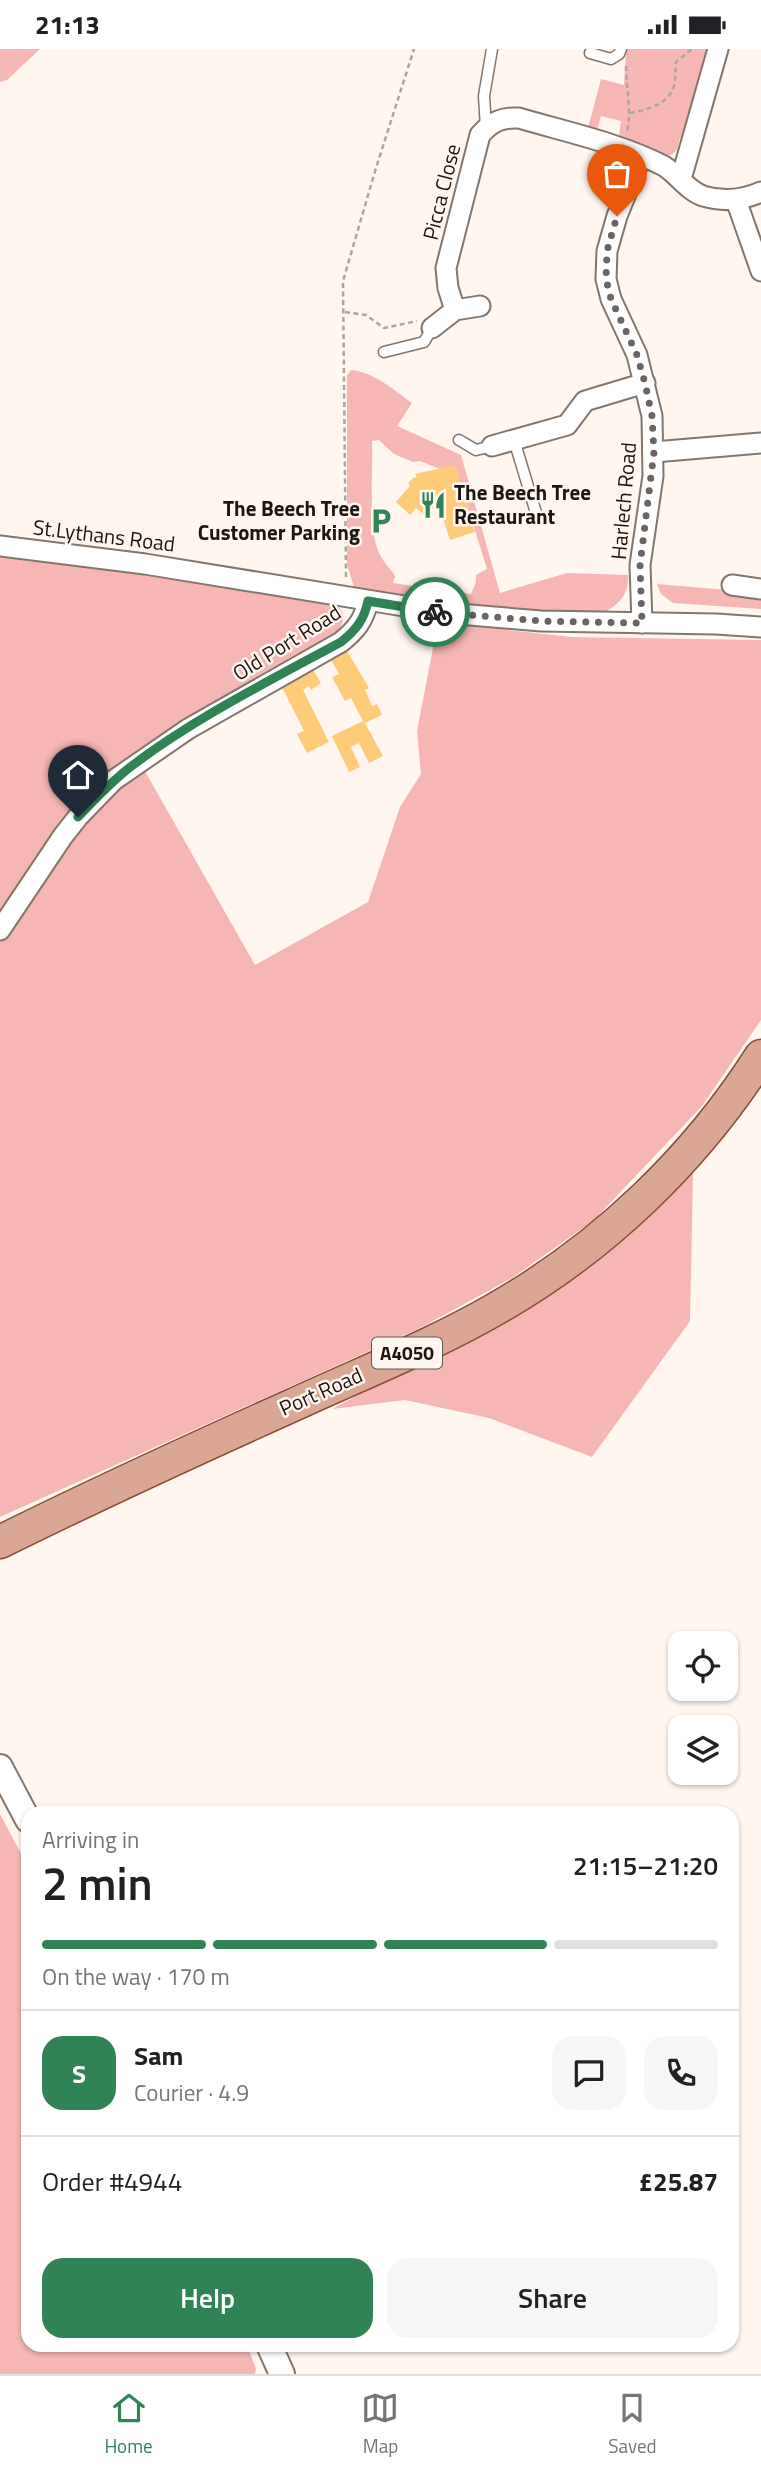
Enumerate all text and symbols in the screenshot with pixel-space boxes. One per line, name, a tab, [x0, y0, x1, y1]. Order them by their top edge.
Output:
text: 21:13	[35, 5, 100, 44]
street label: Picca Close	[414, 140, 468, 243]
pin	[587, 144, 647, 216]
icon: bag	[598, 155, 636, 193]
street label: Harlech Road	[602, 441, 644, 561]
place label: The Beech Tree Restaurant	[454, 476, 591, 532]
restaurant icon: The Beech Tree Restaurant	[418, 490, 448, 520]
place label: The Beech Tree Customer Parking	[198, 492, 360, 548]
parking icon: The Beech Tree Customer Parking	[366, 506, 396, 536]
street label: St.Lythans Road	[31, 510, 177, 560]
courier	[400, 577, 470, 647]
icon: bike	[416, 593, 454, 631]
street label: Old Port Road	[226, 596, 347, 688]
pin	[48, 745, 108, 817]
icon: home	[59, 756, 97, 794]
road number: A4050	[372, 1337, 442, 1369]
street label: Port Road	[274, 1359, 367, 1424]
map controls	[668, 1631, 738, 1785]
button: locate	[668, 1631, 738, 1701]
button: layers	[668, 1715, 738, 1785]
text: Arriving in	[42, 1822, 139, 1857]
text: 21:15–21:20	[573, 1846, 718, 1885]
text: 2 min	[42, 1848, 153, 1918]
text: On the way · 170 m	[42, 1959, 230, 1994]
text: Sam	[134, 2036, 183, 2075]
button: chat	[552, 2036, 626, 2110]
button: phone	[644, 2036, 718, 2110]
text: S	[72, 2054, 86, 2093]
text: Courier · 4.9	[134, 2075, 249, 2110]
text: Order #4944	[42, 2162, 182, 2201]
text: £25.87	[639, 2162, 718, 2201]
button: Help	[42, 2258, 373, 2338]
button: Share	[387, 2258, 718, 2338]
tab: Home	[104, 2389, 153, 2460]
tab: Map	[361, 2389, 399, 2460]
tab: Saved	[608, 2389, 657, 2460]

